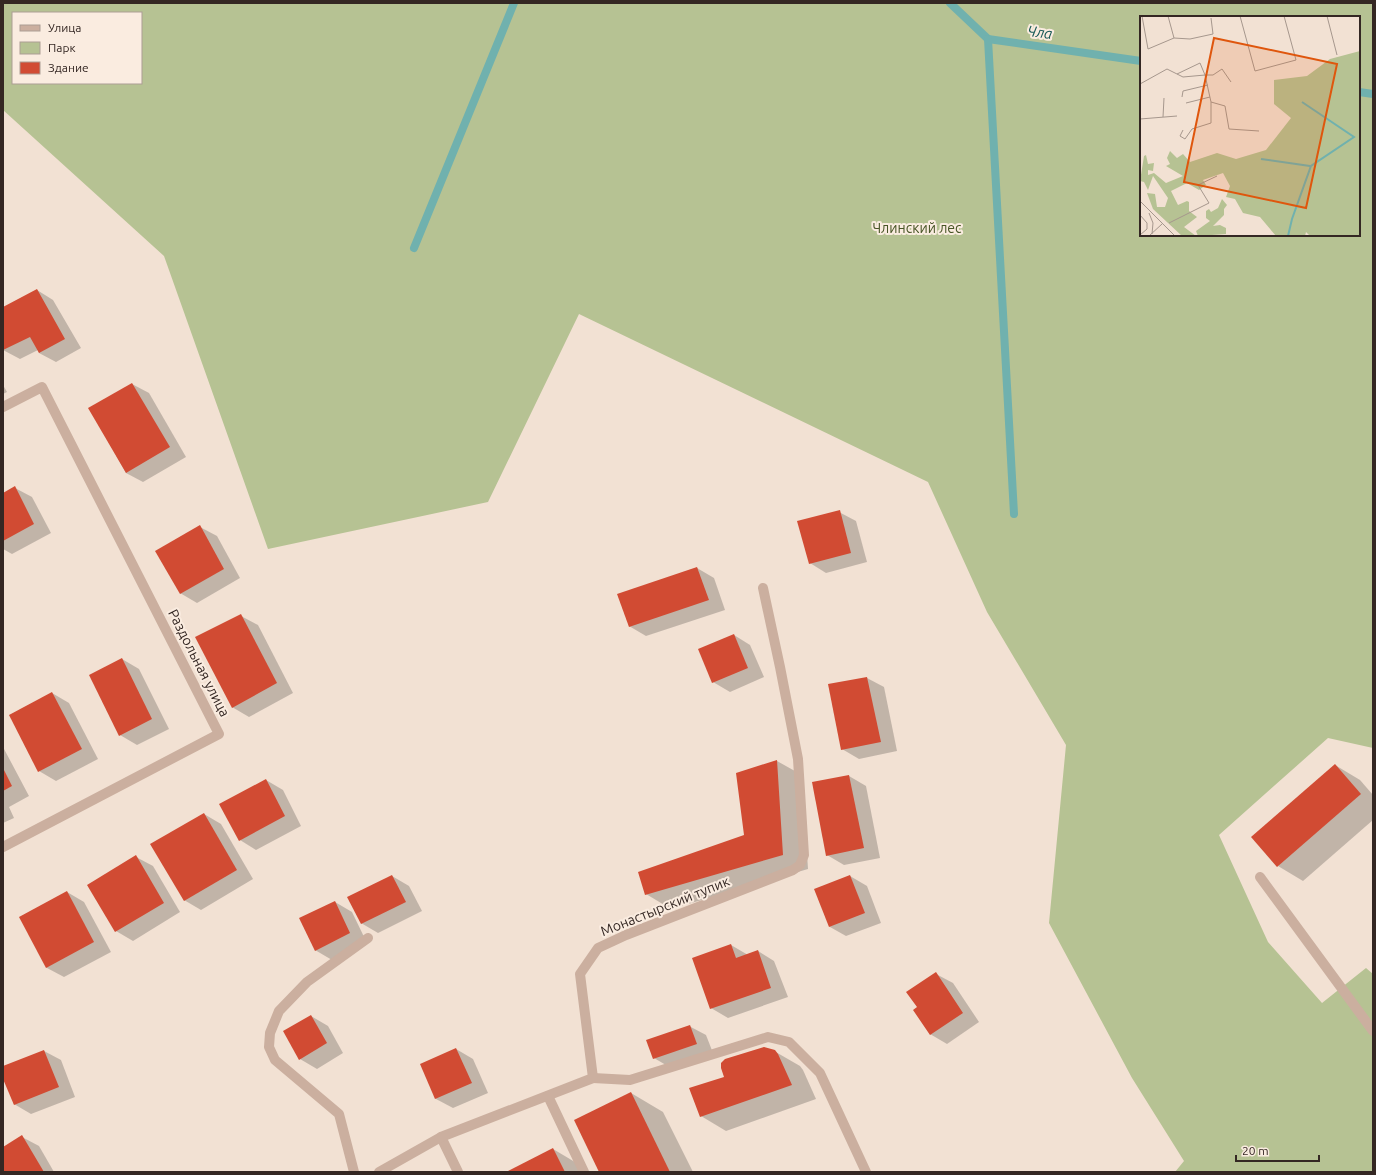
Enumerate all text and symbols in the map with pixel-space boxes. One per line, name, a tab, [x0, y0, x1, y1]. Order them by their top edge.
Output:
legend	[12, 12, 142, 84]
inset map	[1140, 16, 1360, 236]
text: Улица	[48, 21, 81, 34]
water label: Чла	[1026, 22, 1054, 42]
text: Парк	[48, 41, 76, 54]
text: Здание	[48, 61, 89, 74]
park label: Члинский лес	[872, 220, 962, 236]
street label: Раздольная улица	[165, 607, 233, 719]
street label: Монастырский тупик	[598, 873, 732, 939]
scale bar	[1236, 1137, 1319, 1163]
text: 20 m	[1242, 1144, 1269, 1157]

